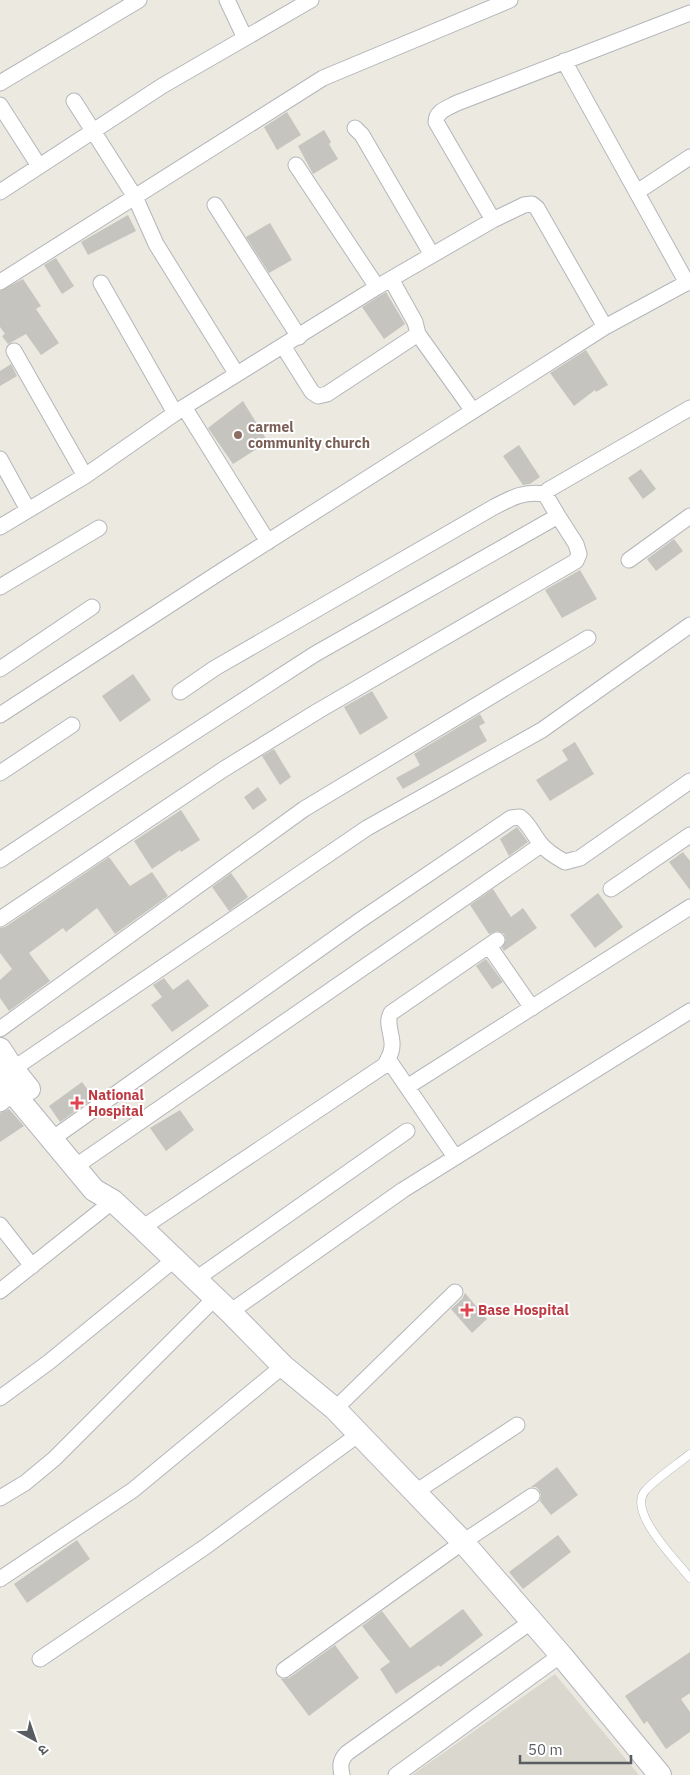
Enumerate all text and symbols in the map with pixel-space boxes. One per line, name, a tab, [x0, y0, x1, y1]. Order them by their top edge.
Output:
place label: carmel community church	[248, 418, 370, 452]
marker: carmel community church	[232, 429, 244, 441]
place label: National Hospital	[88, 1086, 144, 1120]
marker: National Hospital	[70, 1096, 84, 1110]
place label: Base Hospital	[478, 1301, 569, 1319]
marker: Base Hospital	[460, 1303, 474, 1317]
north arrow	[10, 1715, 60, 1765]
scale bar	[520, 1732, 631, 1764]
text: उ	[34, 1740, 52, 1760]
text: 50 m	[528, 1740, 563, 1759]

